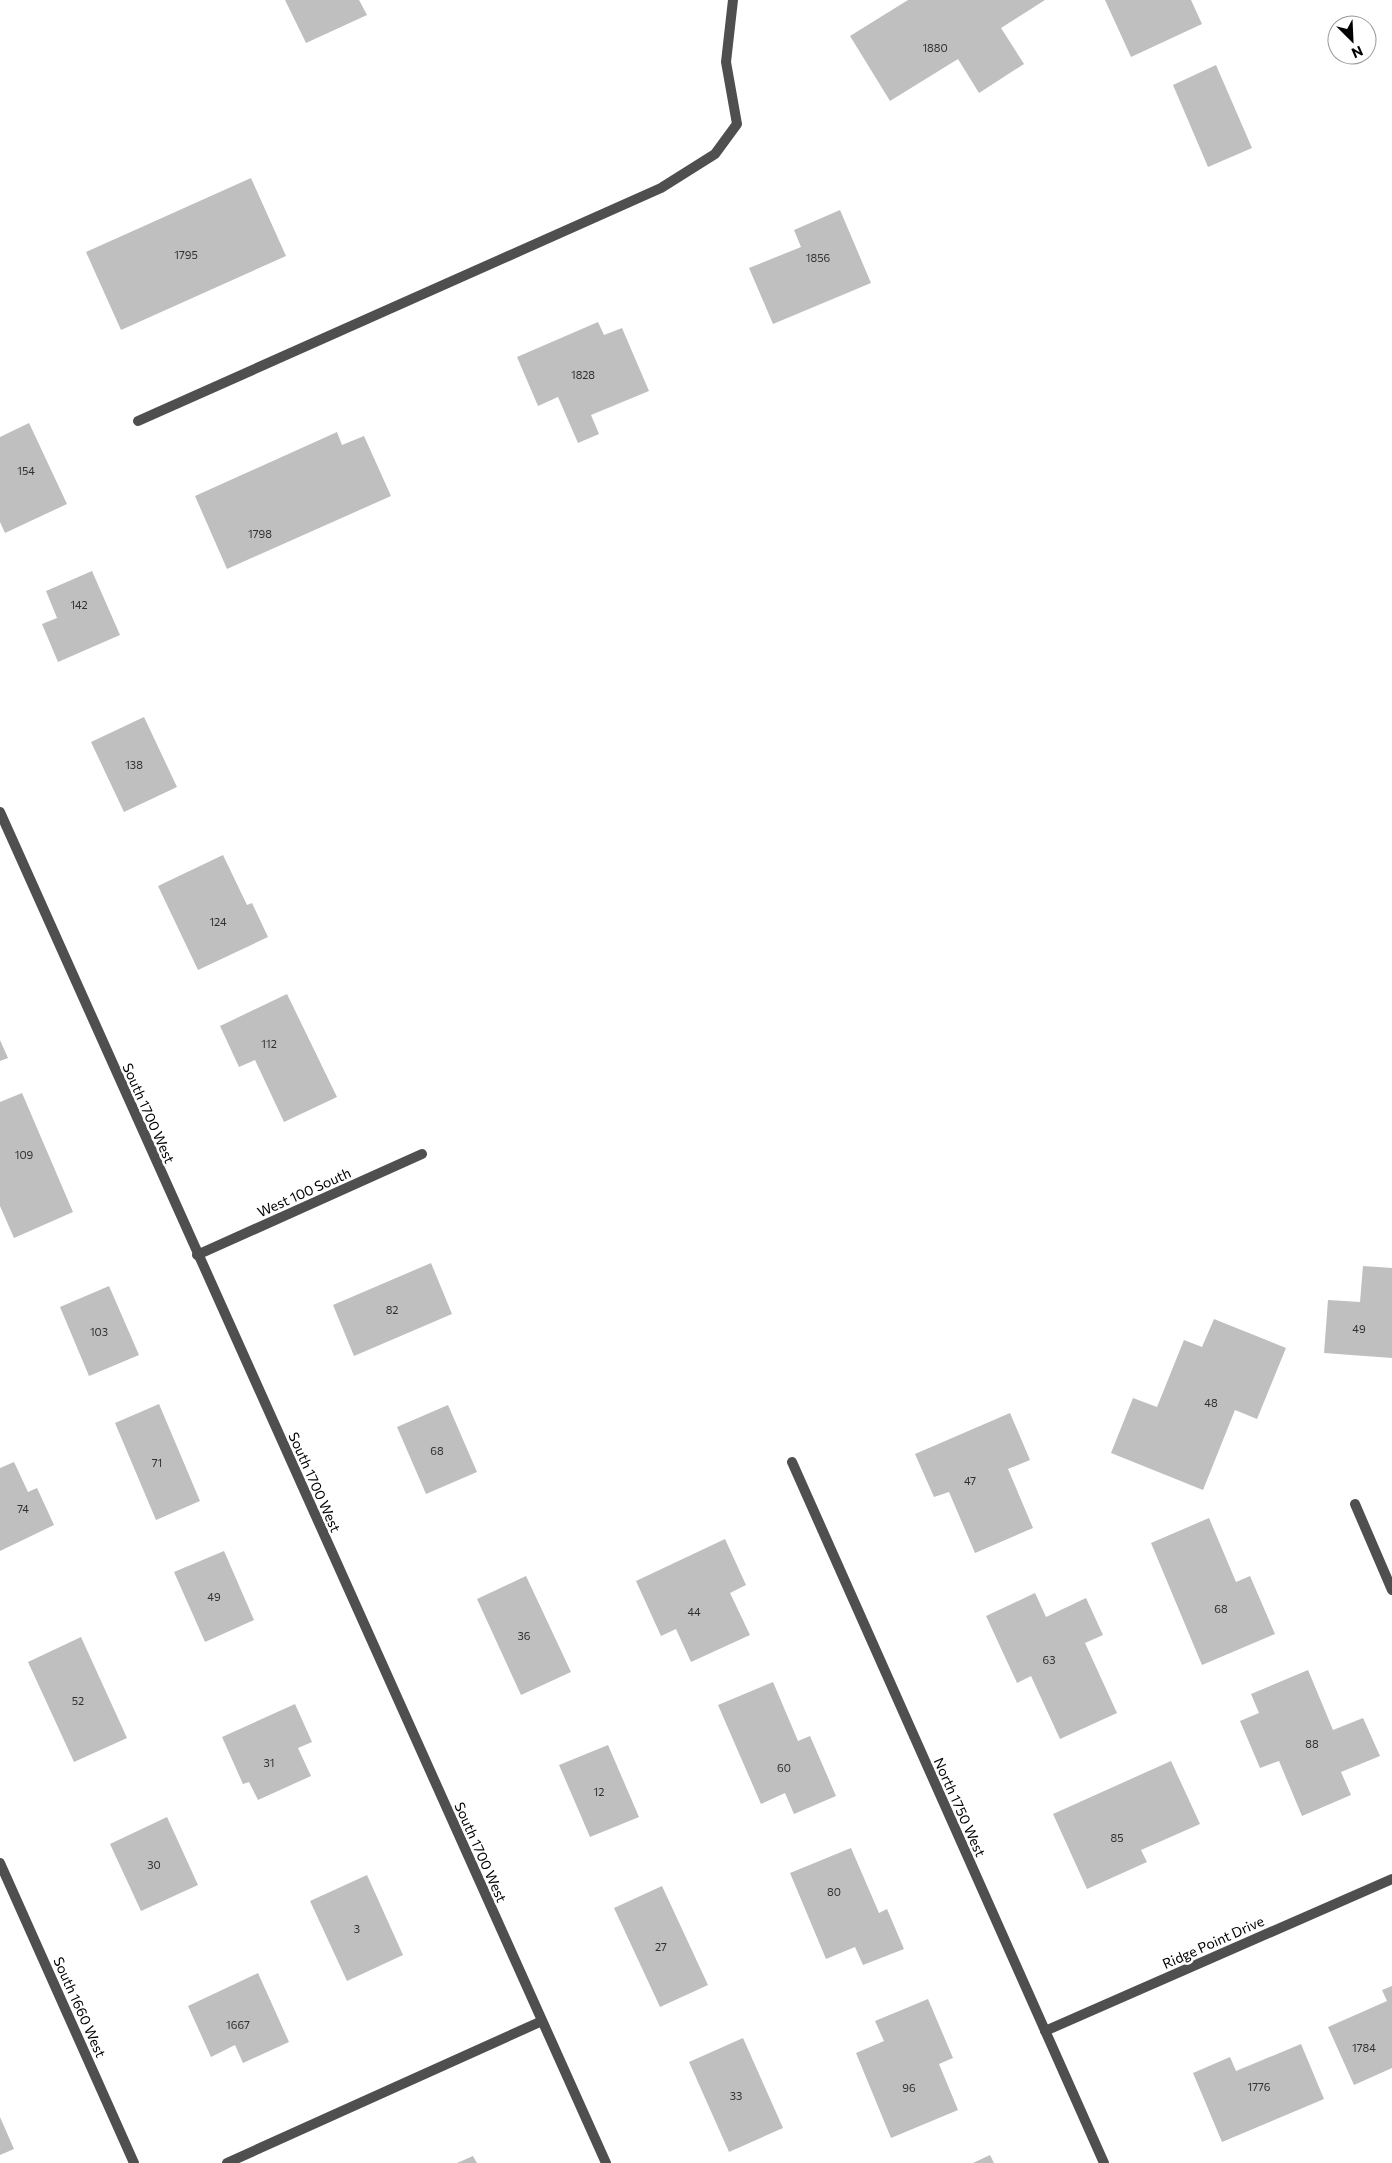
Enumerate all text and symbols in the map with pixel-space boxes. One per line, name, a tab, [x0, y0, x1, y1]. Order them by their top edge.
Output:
north arrow	[1327, 15, 1377, 65]
house number: 1880	[922, 41, 948, 54]
text: N	[1349, 42, 1366, 62]
house number: 1795	[174, 248, 198, 261]
house number: 1856	[806, 251, 831, 264]
house number: 1828	[571, 368, 595, 381]
house number: 154	[17, 464, 35, 477]
house number: 1798	[248, 527, 272, 540]
house number: 142	[70, 598, 88, 611]
house number: 138	[125, 758, 143, 771]
house number: 124	[209, 915, 227, 928]
house number: 112	[261, 1037, 277, 1050]
street label: South 1700 West	[119, 1060, 179, 1166]
house number: 109	[15, 1148, 34, 1161]
street label: West 100 South	[255, 1164, 353, 1220]
house number: 82	[386, 1303, 398, 1316]
house number: 49	[1352, 1322, 1366, 1335]
house number: 103	[90, 1325, 108, 1338]
house number: 48	[1204, 1396, 1218, 1409]
street label: South 1700 West	[285, 1429, 345, 1535]
house number: 68	[430, 1444, 444, 1457]
house number: 71	[152, 1456, 162, 1469]
house number: 47	[964, 1474, 976, 1487]
house number: 74	[17, 1502, 29, 1515]
house number: 49	[207, 1590, 221, 1603]
house number: 68	[1214, 1602, 1228, 1615]
house number: 44	[687, 1605, 701, 1618]
house number: 36	[518, 1629, 531, 1642]
house number: 63	[1043, 1653, 1055, 1666]
house number: 52	[72, 1694, 84, 1707]
house number: 88	[1305, 1737, 1319, 1750]
street label: North 1750 West	[930, 1755, 990, 1860]
house number: 31	[264, 1756, 274, 1769]
house number: 60	[777, 1761, 791, 1774]
house number: 12	[594, 1785, 604, 1798]
street label: South 1700 West	[451, 1799, 511, 1905]
house number: 85	[1111, 1831, 1124, 1844]
house number: 30	[147, 1858, 161, 1871]
house number: 80	[827, 1885, 841, 1898]
street label: Ridge Point Drive	[1160, 1912, 1266, 1972]
house number: 3	[354, 1922, 360, 1935]
house number: 27	[655, 1940, 667, 1953]
street label: South 1660 West	[50, 1954, 110, 2060]
house number: 1667	[226, 2018, 250, 2031]
house number: 1784	[1352, 2041, 1376, 2054]
house number: 1776	[1248, 2080, 1271, 2093]
house number: 96	[902, 2081, 916, 2094]
house number: 33	[730, 2089, 742, 2102]

